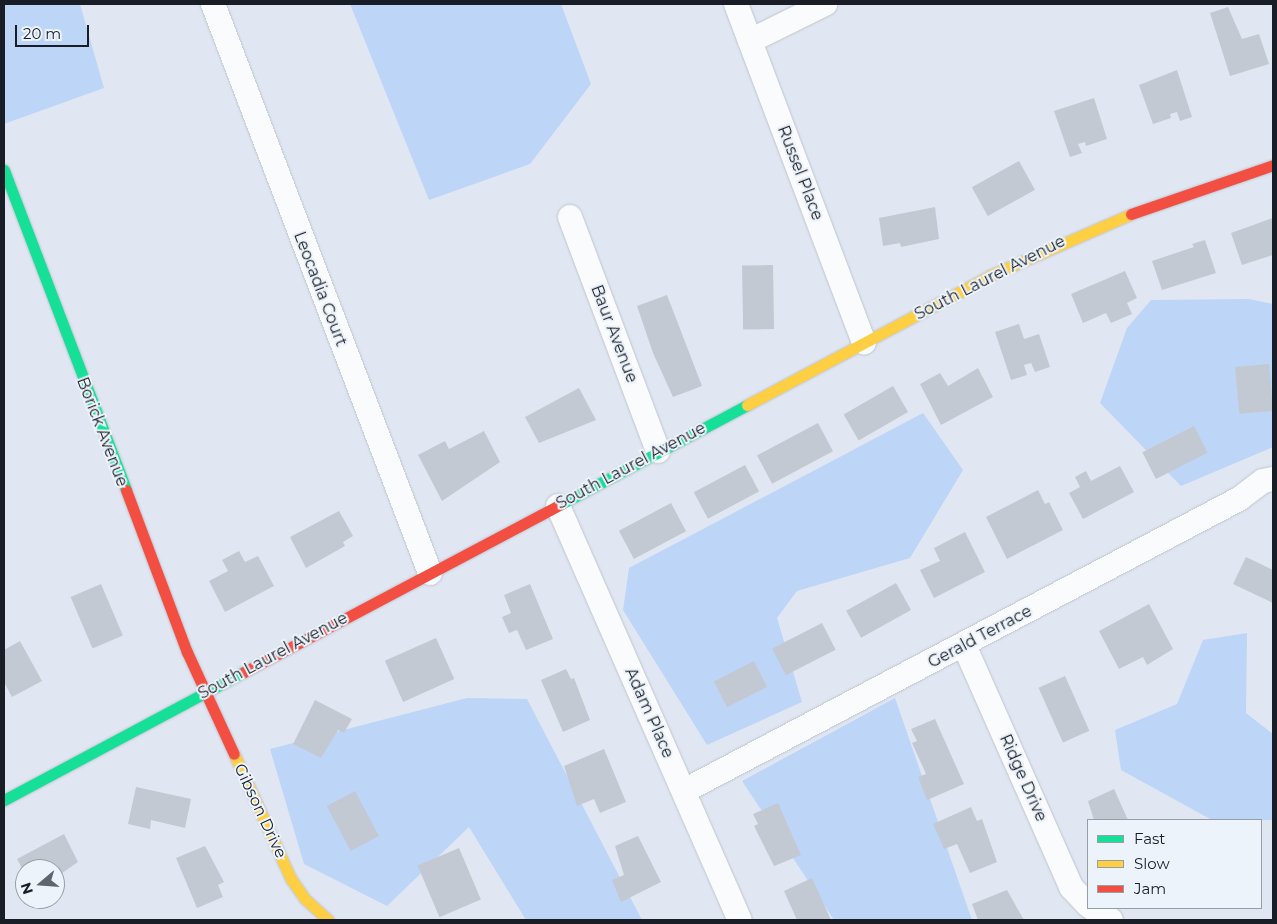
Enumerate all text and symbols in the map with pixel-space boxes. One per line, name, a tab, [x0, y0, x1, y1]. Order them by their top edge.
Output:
scale bar	[18, 15, 91, 47]
text: 20 m	[23, 24, 61, 43]
street label: Russel Place	[773, 123, 827, 223]
street label: Leocadia Court	[289, 229, 351, 349]
street label: South Laurel Avenue	[911, 232, 1069, 324]
street label: Baur Avenue	[587, 282, 641, 386]
street label: Borick Avenue	[72, 375, 132, 489]
street label: South Laurel Avenue	[553, 418, 709, 514]
street label: Gerald Terrace	[925, 602, 1035, 672]
street label: South Laurel Avenue	[195, 608, 351, 704]
street label: Adam Place	[621, 665, 677, 761]
street label: Ridge Drive	[995, 731, 1051, 825]
street label: Gibson Drive	[230, 761, 290, 861]
legend	[1087, 819, 1262, 909]
text: Fast	[1134, 829, 1165, 848]
text: Slow	[1134, 854, 1170, 873]
north arrow	[15, 859, 65, 909]
text: Jam	[1134, 879, 1166, 898]
text: N	[16, 880, 37, 896]

